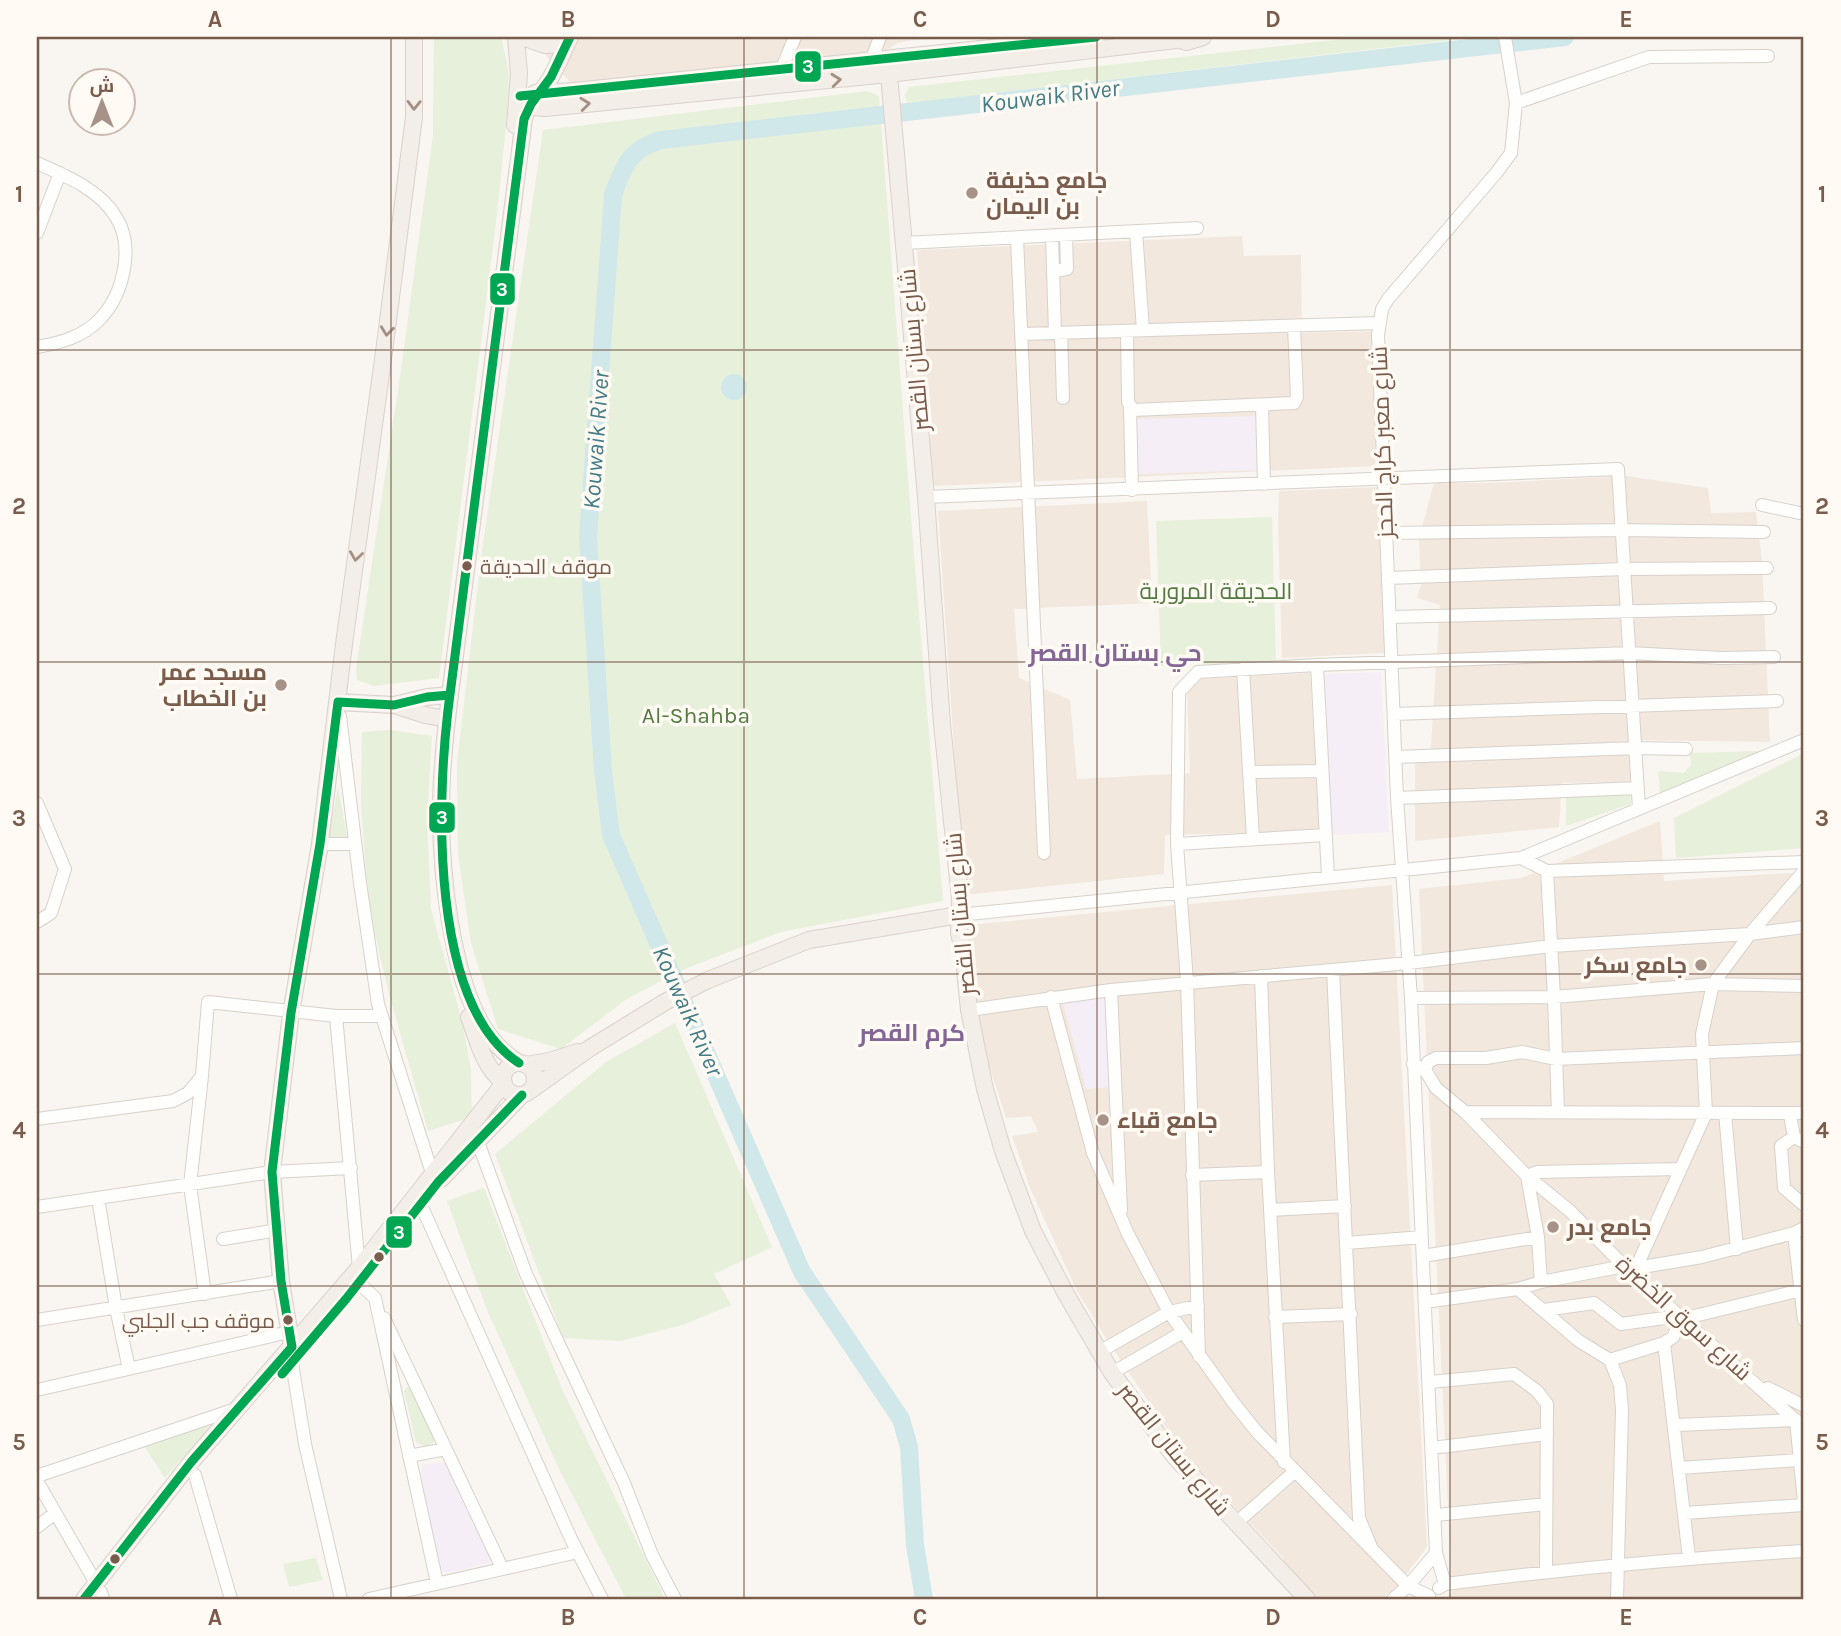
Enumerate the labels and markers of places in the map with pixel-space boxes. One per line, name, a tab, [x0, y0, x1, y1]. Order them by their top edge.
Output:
place label: جامع حذيفة بن اليمان	[986, 167, 1107, 220]
marker: جامع حذيفة بن اليمان	[964, 185, 980, 201]
place label: موقف الحديقة	[480, 555, 612, 579]
marker: موقف الحديقة	[460, 559, 474, 573]
place label: مسجد عمر بن الخطاب	[159, 659, 267, 712]
marker: مسجد عمر بن الخطاب	[273, 677, 289, 693]
place label: جامع سكر	[1583, 952, 1687, 981]
marker: جامع سكر	[1693, 957, 1709, 973]
place label: جامع قباء	[1117, 1107, 1218, 1136]
marker: جامع قباء	[1095, 1112, 1111, 1128]
place label: جامع بدر	[1566, 1214, 1652, 1243]
marker: جامع بدر	[1545, 1219, 1561, 1235]
unlabelled marker	[372, 1250, 386, 1264]
place label: موقف جب الجلبي	[122, 1309, 275, 1337]
marker: موقف جب الجلبي	[281, 1313, 295, 1327]
unlabelled marker	[108, 1552, 122, 1566]

